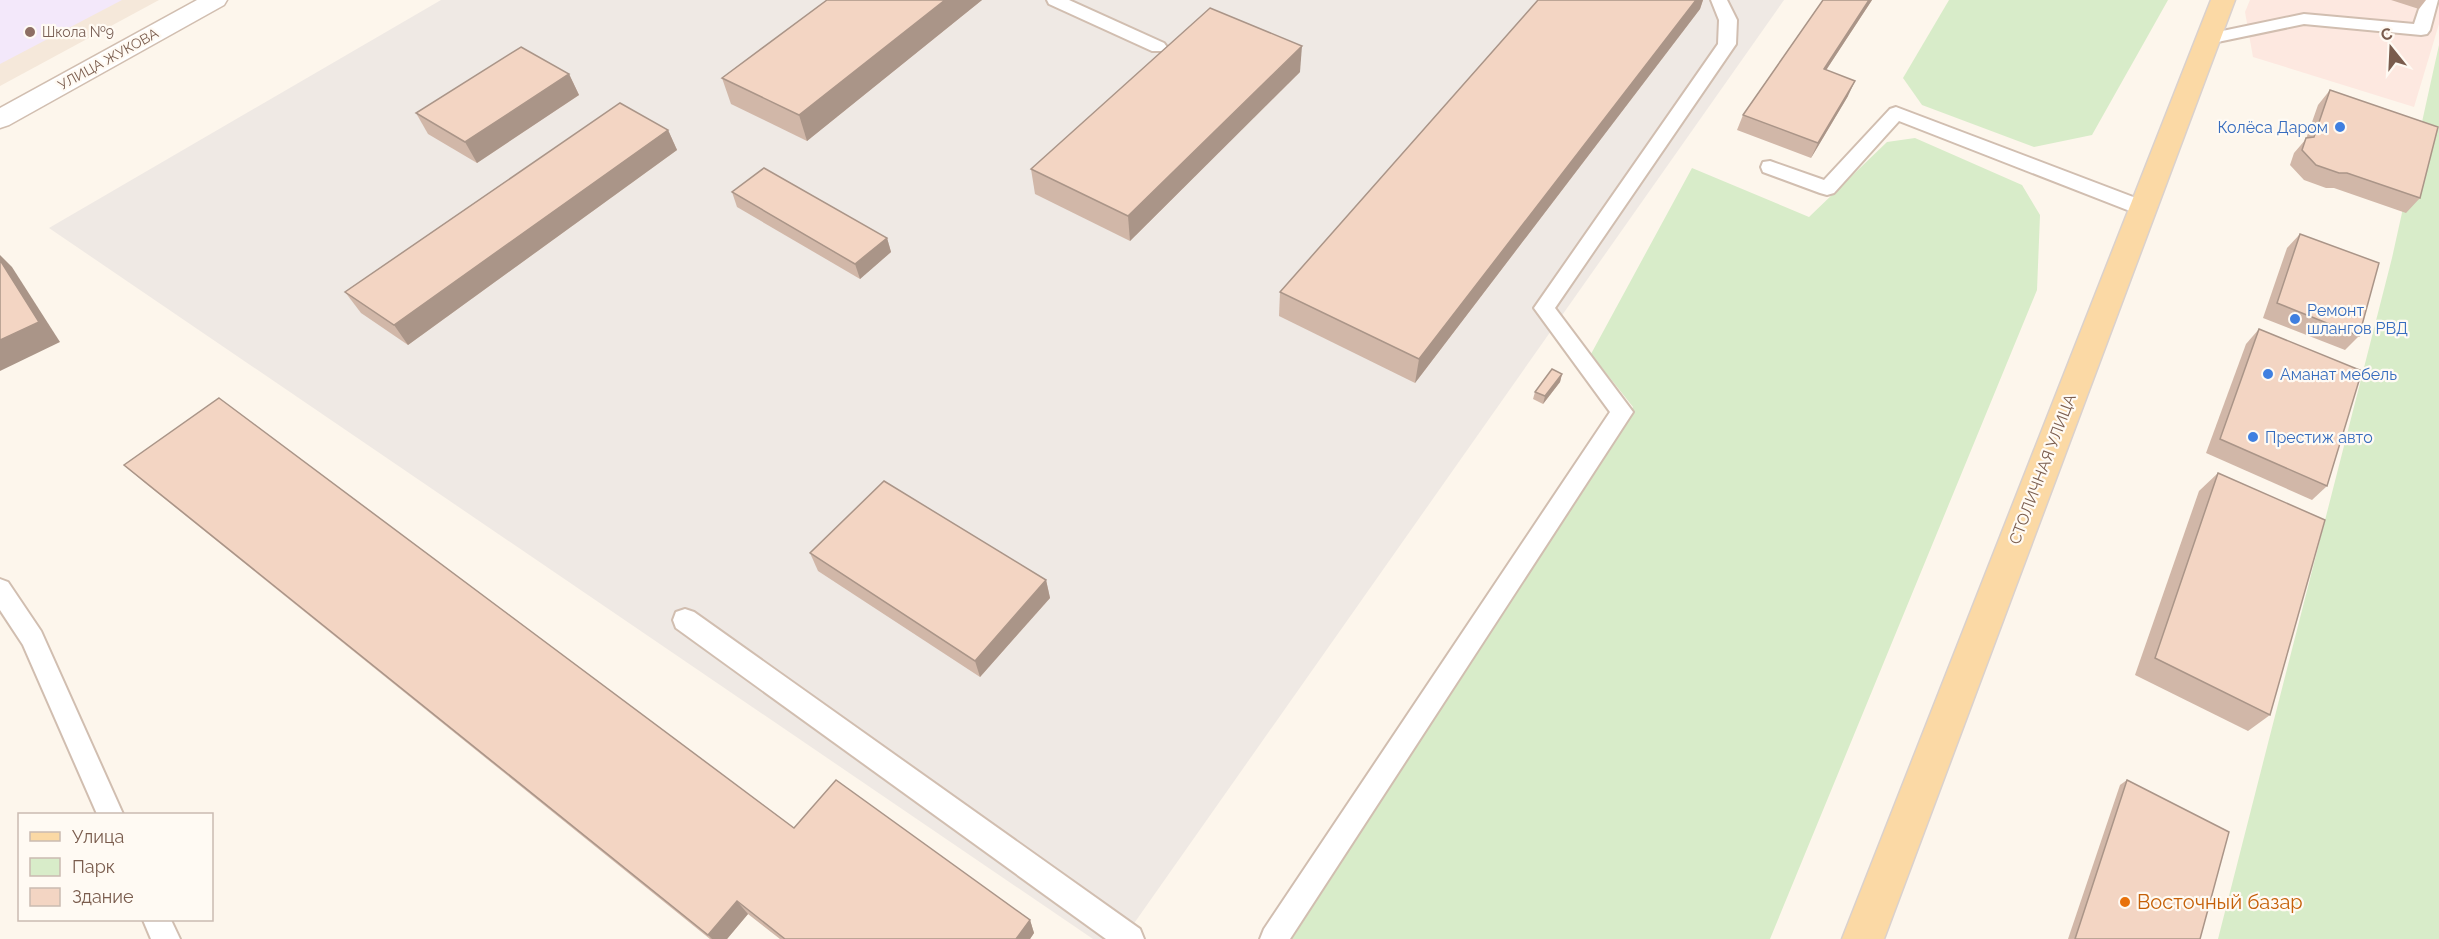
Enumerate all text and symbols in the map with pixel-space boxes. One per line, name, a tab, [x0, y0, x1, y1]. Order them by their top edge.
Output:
north arrow	[2361, 18, 2421, 78]
text: С	[2378, 23, 2395, 45]
place label: Школа №9	[42, 24, 114, 40]
marker: Школа №9	[23, 25, 37, 39]
street label: УЛИЦА ЖУКОВА	[55, 25, 161, 93]
place label: Колёса Даром	[2217, 118, 2328, 137]
marker: Колёса Даром	[2333, 120, 2347, 134]
place label: Ремонт шлангов РВД	[2307, 301, 2408, 338]
marker: Ремонт шлангов РВД	[2288, 312, 2302, 326]
place label: Аманат мебель	[2280, 365, 2397, 384]
marker: Аманат мебель	[2261, 367, 2275, 381]
street label: СТОЛИЧНАЯ УЛИЦА	[2005, 391, 2080, 547]
place label: Престиж авто	[2265, 428, 2373, 447]
marker: Престиж авто	[2246, 430, 2260, 444]
legend	[18, 813, 213, 921]
text: Улица	[72, 826, 124, 847]
text: Парк	[72, 856, 115, 877]
text: Здание	[72, 886, 134, 907]
place label: Восточный базар	[2137, 890, 2303, 914]
marker: Восточный базар	[2118, 895, 2132, 909]

